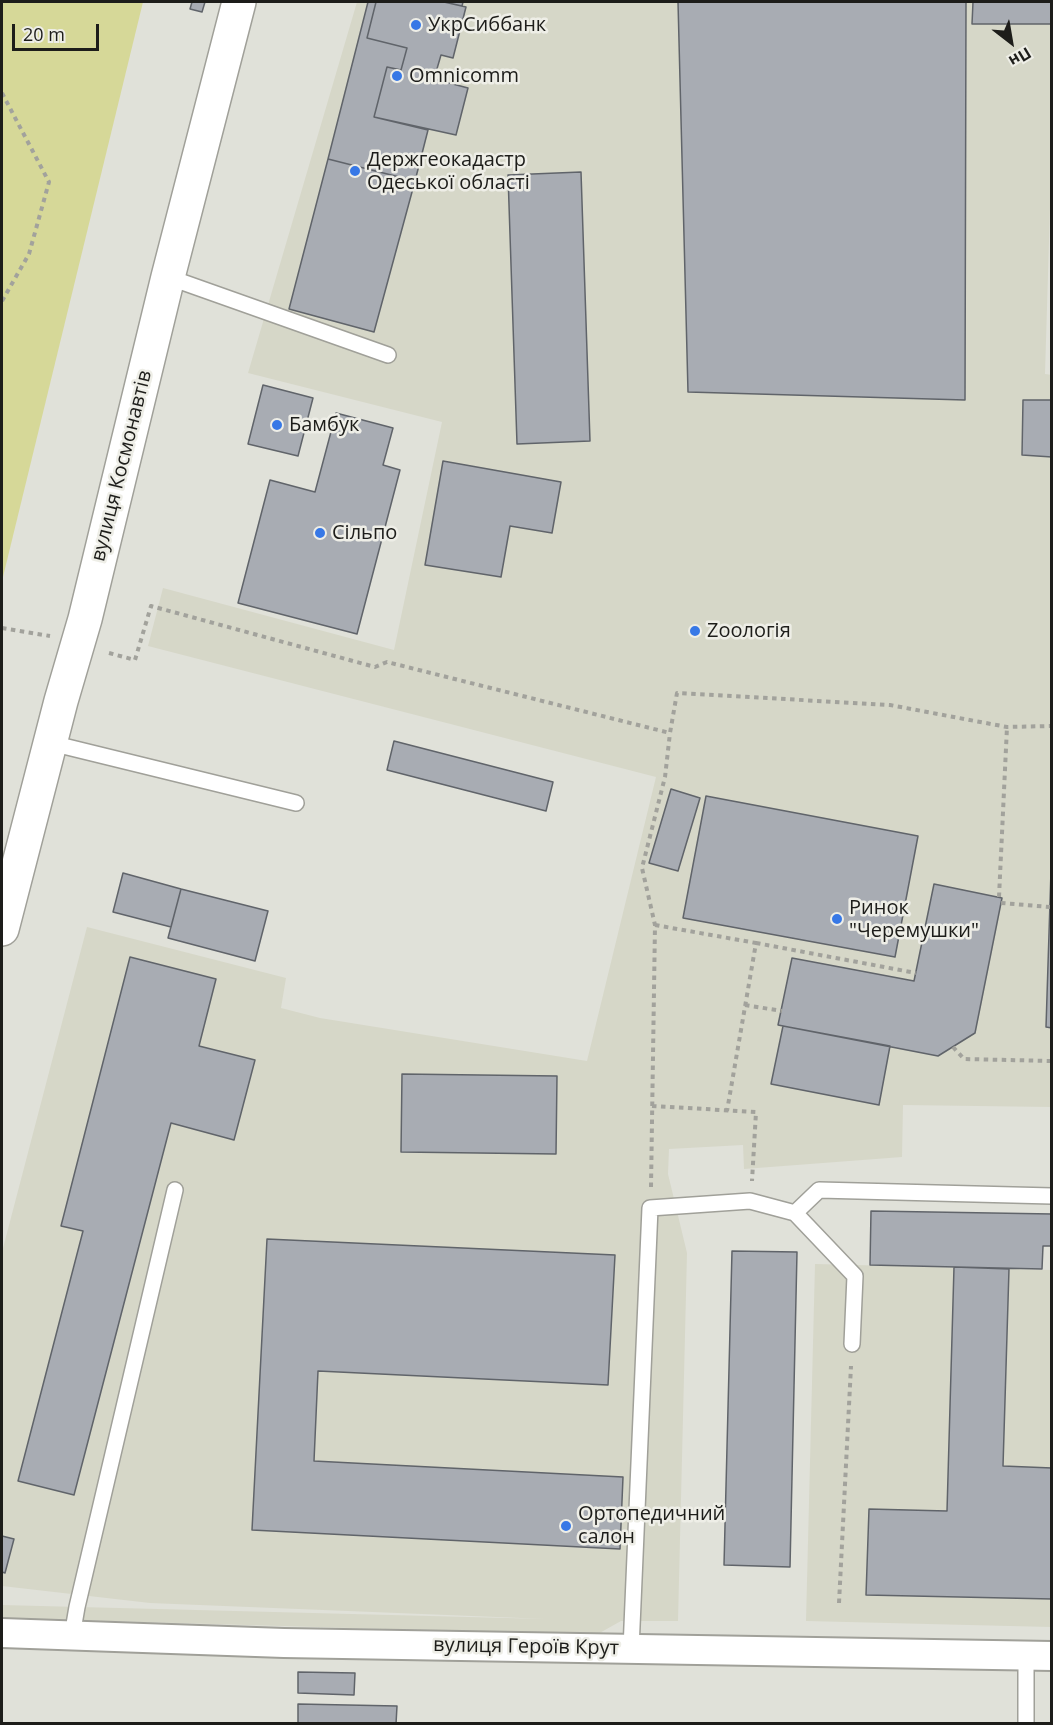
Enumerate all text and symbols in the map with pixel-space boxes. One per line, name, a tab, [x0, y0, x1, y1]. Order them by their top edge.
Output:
scale bar	[15, 12, 102, 50]
north arrow	[981, 12, 1041, 72]
place label: УкрСиббанк	[428, 13, 546, 37]
marker: УкрСиббанк	[409, 18, 423, 32]
text: 20 m	[23, 22, 65, 46]
text: Пн	[1005, 42, 1036, 73]
place label: Omnicomm	[409, 64, 519, 88]
marker: Omnicomm	[390, 69, 404, 83]
place label: Держгеокадастр Одеської області	[367, 148, 530, 195]
marker: Держгеокадастр Одеської області	[348, 164, 362, 178]
street label: вулиця Космонавтів	[87, 368, 157, 564]
place label: Бамбук	[289, 413, 359, 437]
marker: Бамбук	[270, 418, 284, 432]
place label: Сільпо	[332, 521, 397, 545]
marker: Сільпо	[313, 526, 327, 540]
place label: Zooлогія	[707, 619, 791, 643]
marker: Zooлогія	[688, 624, 702, 638]
place label: Ринок "Черемушки"	[849, 896, 979, 943]
marker: Ринок "Черемушки"	[830, 912, 844, 926]
place label: Ортопедичний салон	[578, 1502, 725, 1549]
marker: Ортопедичний салон	[559, 1519, 573, 1533]
street label: вулиця Героїв Крут	[433, 1633, 619, 1661]

